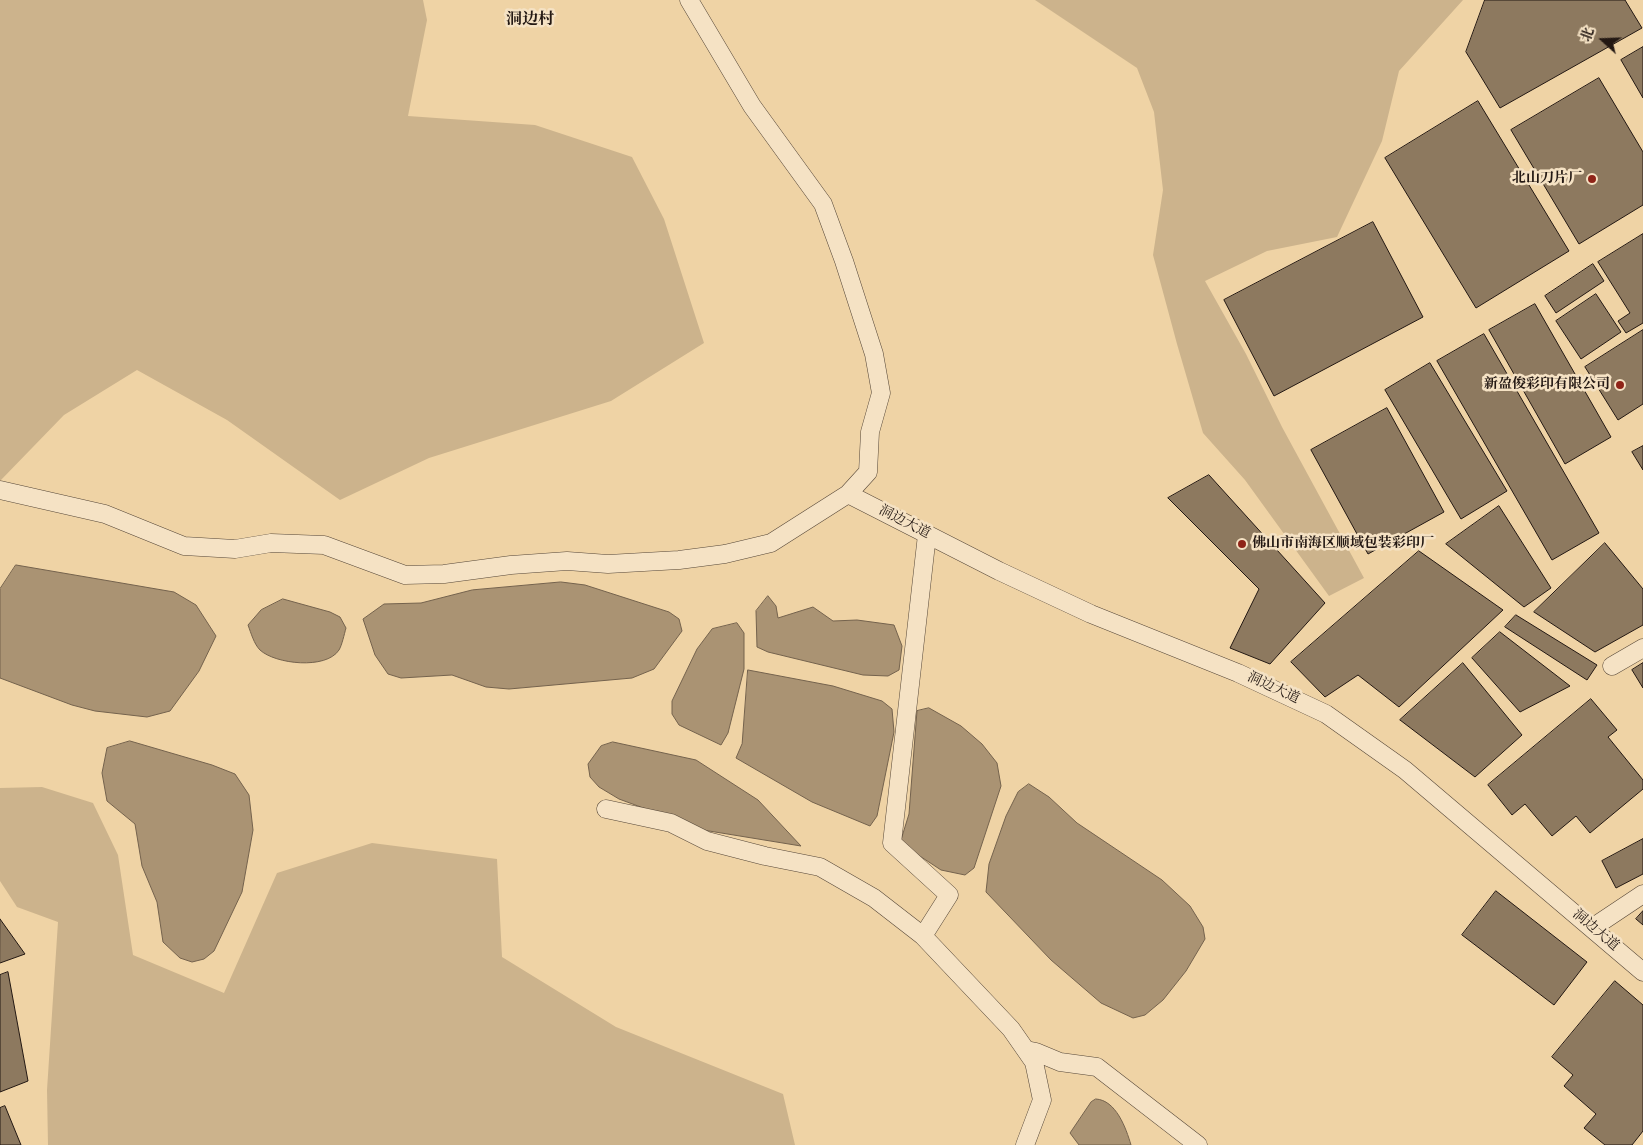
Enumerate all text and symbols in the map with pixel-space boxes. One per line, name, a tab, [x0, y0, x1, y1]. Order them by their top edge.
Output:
district label: 洞边村	[506, 11, 554, 31]
north arrow	[1578, 15, 1628, 65]
text: 北	[1577, 25, 1600, 45]
place label: 北山刀片厂	[1512, 171, 1582, 187]
marker: 北山刀片厂	[1586, 173, 1598, 185]
place label: 新盈俊彩印有限公司	[1484, 377, 1610, 393]
marker: 新盈俊彩印有限公司	[1614, 379, 1626, 391]
street label: 洞边大道	[875, 503, 933, 543]
place label: 佛山市南海区顺域包装彩印厂	[1252, 536, 1434, 552]
marker: 佛山市南海区顺域包装彩印厂	[1236, 538, 1248, 550]
street label: 洞边大道	[1244, 670, 1302, 708]
street label: 洞边大道	[1568, 907, 1622, 955]

